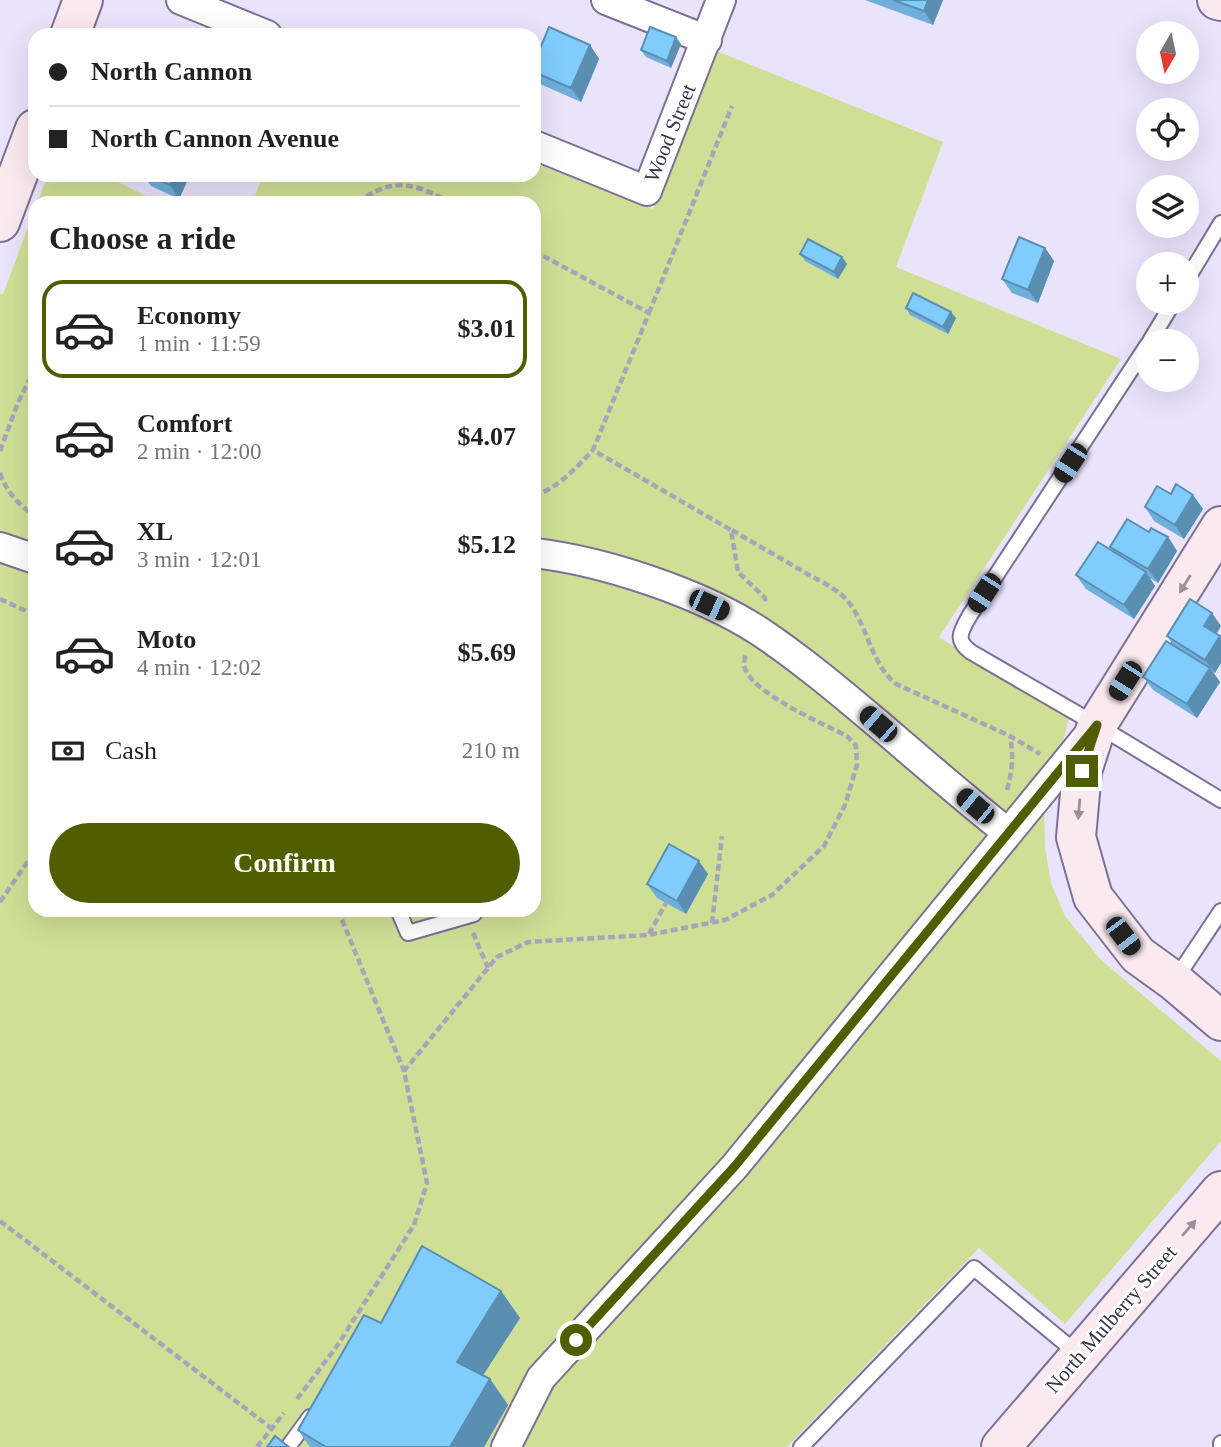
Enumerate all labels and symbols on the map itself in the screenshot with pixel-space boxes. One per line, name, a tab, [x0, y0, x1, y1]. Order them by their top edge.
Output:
north arrow	[1136, 21, 1199, 84]
street label: Wood Street	[639, 80, 701, 186]
car	[1050, 440, 1091, 486]
car	[964, 570, 1005, 616]
one-way arrow	[1178, 575, 1191, 594]
car	[686, 587, 733, 623]
car	[1105, 658, 1146, 704]
car	[856, 702, 901, 746]
route end	[1066, 755, 1098, 787]
car	[953, 784, 998, 828]
one-way arrow	[1073, 798, 1084, 820]
car	[1102, 913, 1145, 959]
one-way arrow	[1181, 1219, 1196, 1236]
street label: North Mulberry Street	[1040, 1240, 1182, 1398]
route start	[560, 1324, 592, 1356]

